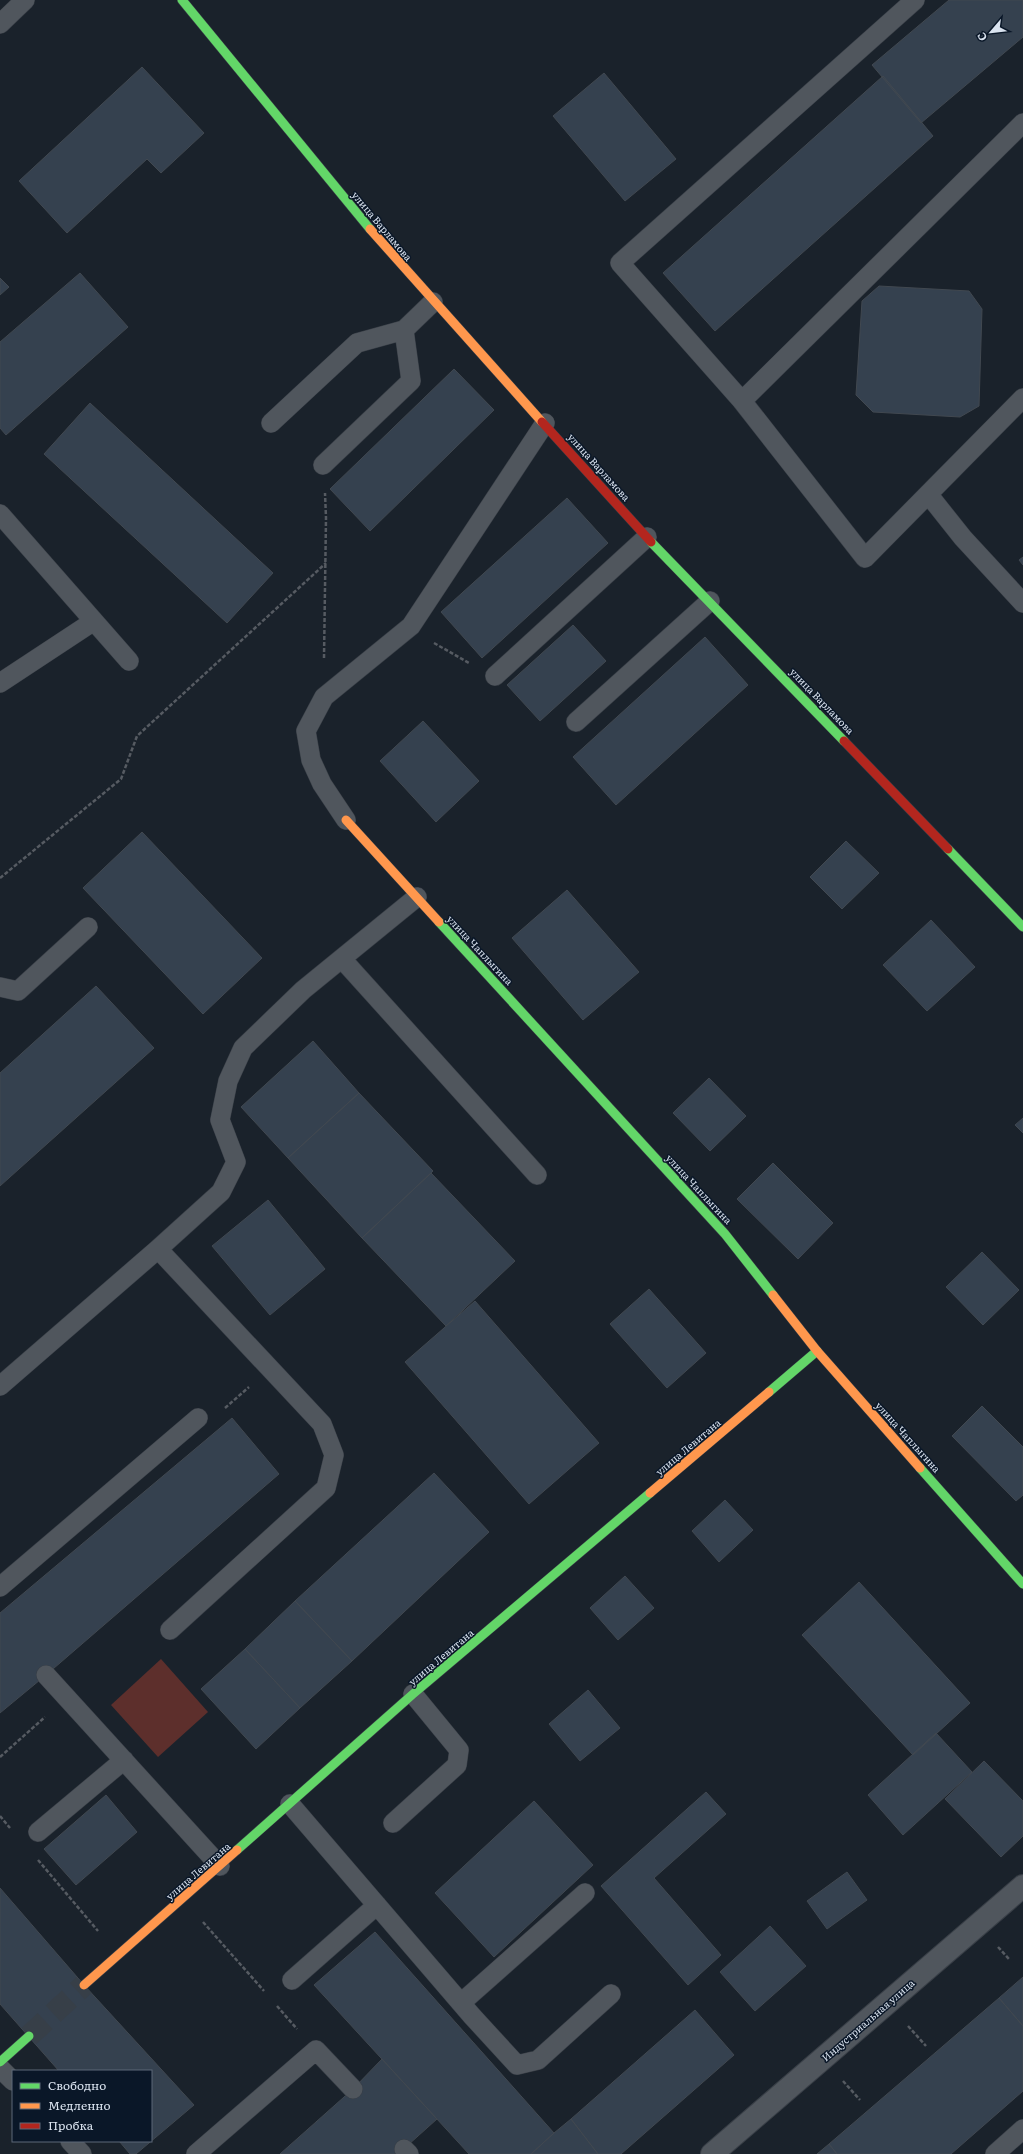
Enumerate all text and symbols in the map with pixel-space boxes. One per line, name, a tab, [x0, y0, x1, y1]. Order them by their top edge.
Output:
north arrow	[971, 12, 1011, 52]
text: С	[972, 30, 990, 44]
street label: улица Варламова	[349, 188, 416, 264]
street label: улица Варламова	[565, 429, 634, 504]
street label: улица Варламова	[787, 664, 858, 738]
street label: улица Чаплыгина	[444, 911, 517, 988]
street label: улица Чаплыгина	[663, 1150, 736, 1227]
street label: улица Чаплыгина	[872, 1398, 945, 1476]
street label: улица Левитана	[652, 1414, 724, 1478]
street label: улица Левитана	[405, 1624, 477, 1688]
street label: улица Левитана	[162, 1838, 234, 1903]
street label: Индустриальная улица	[818, 1975, 918, 2064]
legend	[12, 2070, 152, 2142]
text: Свободно	[48, 2076, 106, 2094]
text: Медленно	[48, 2096, 111, 2114]
text: Пробка	[48, 2116, 94, 2134]

